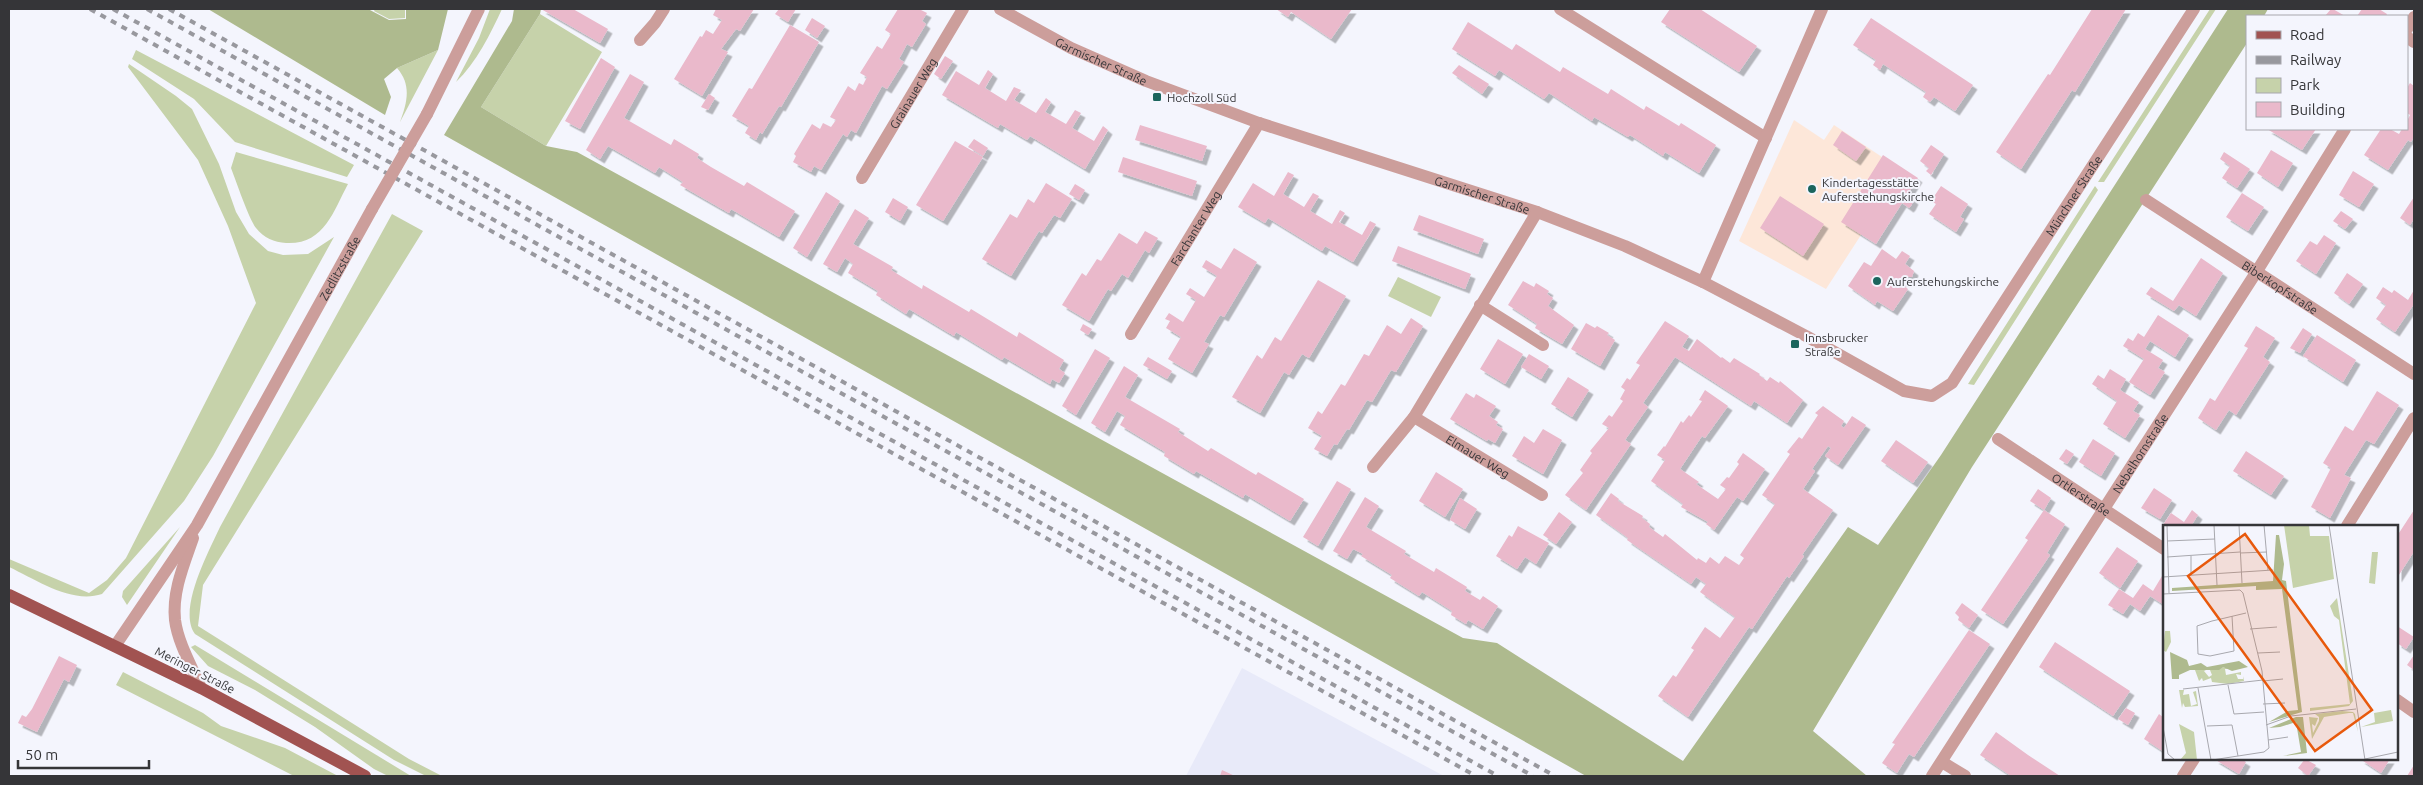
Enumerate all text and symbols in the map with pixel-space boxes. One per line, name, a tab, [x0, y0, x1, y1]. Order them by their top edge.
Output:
legend	[2246, 15, 2408, 130]
text: Road	[2290, 26, 2325, 43]
street label: Garmischer Straße	[1053, 34, 1149, 87]
text: Railway	[2290, 51, 2341, 68]
street label: Grainauer Weg	[887, 55, 939, 131]
text: Park	[2290, 76, 2320, 93]
marker: Hochzoll Süd	[1151, 91, 1163, 103]
place label: Hochzoll Süd	[1167, 91, 1236, 104]
text: Building	[2290, 101, 2345, 118]
street label: Münchner Straße	[2043, 153, 2104, 238]
street label: Garmischer Straße	[1433, 173, 1532, 216]
place label: Kindertagesstätte Auferstehungskirche	[1822, 176, 1934, 203]
marker: Kindertagesstätte Auferstehungskirche	[1806, 183, 1818, 195]
street label: Farchanter Weg	[1168, 188, 1223, 268]
street label: Zedlitzstraße	[316, 234, 362, 302]
street label: Biberkopfstraße	[2240, 258, 2321, 316]
marker: Auferstehungskirche	[1871, 275, 1883, 287]
place label: Auferstehungskirche	[1887, 275, 1999, 288]
place label: Innsbrucker Straße	[1805, 331, 1868, 358]
marker: Innsbrucker Straße	[1789, 338, 1801, 350]
street label: Nebelhornstraße	[2109, 411, 2170, 495]
street label: Elmauer Weg	[1444, 432, 1512, 480]
street label: Ortlerstraße	[2050, 470, 2113, 518]
inset map	[2163, 525, 2398, 760]
street label: Meringer Straße	[153, 644, 237, 696]
scale bar	[18, 738, 149, 770]
text: 50 m	[25, 746, 58, 763]

